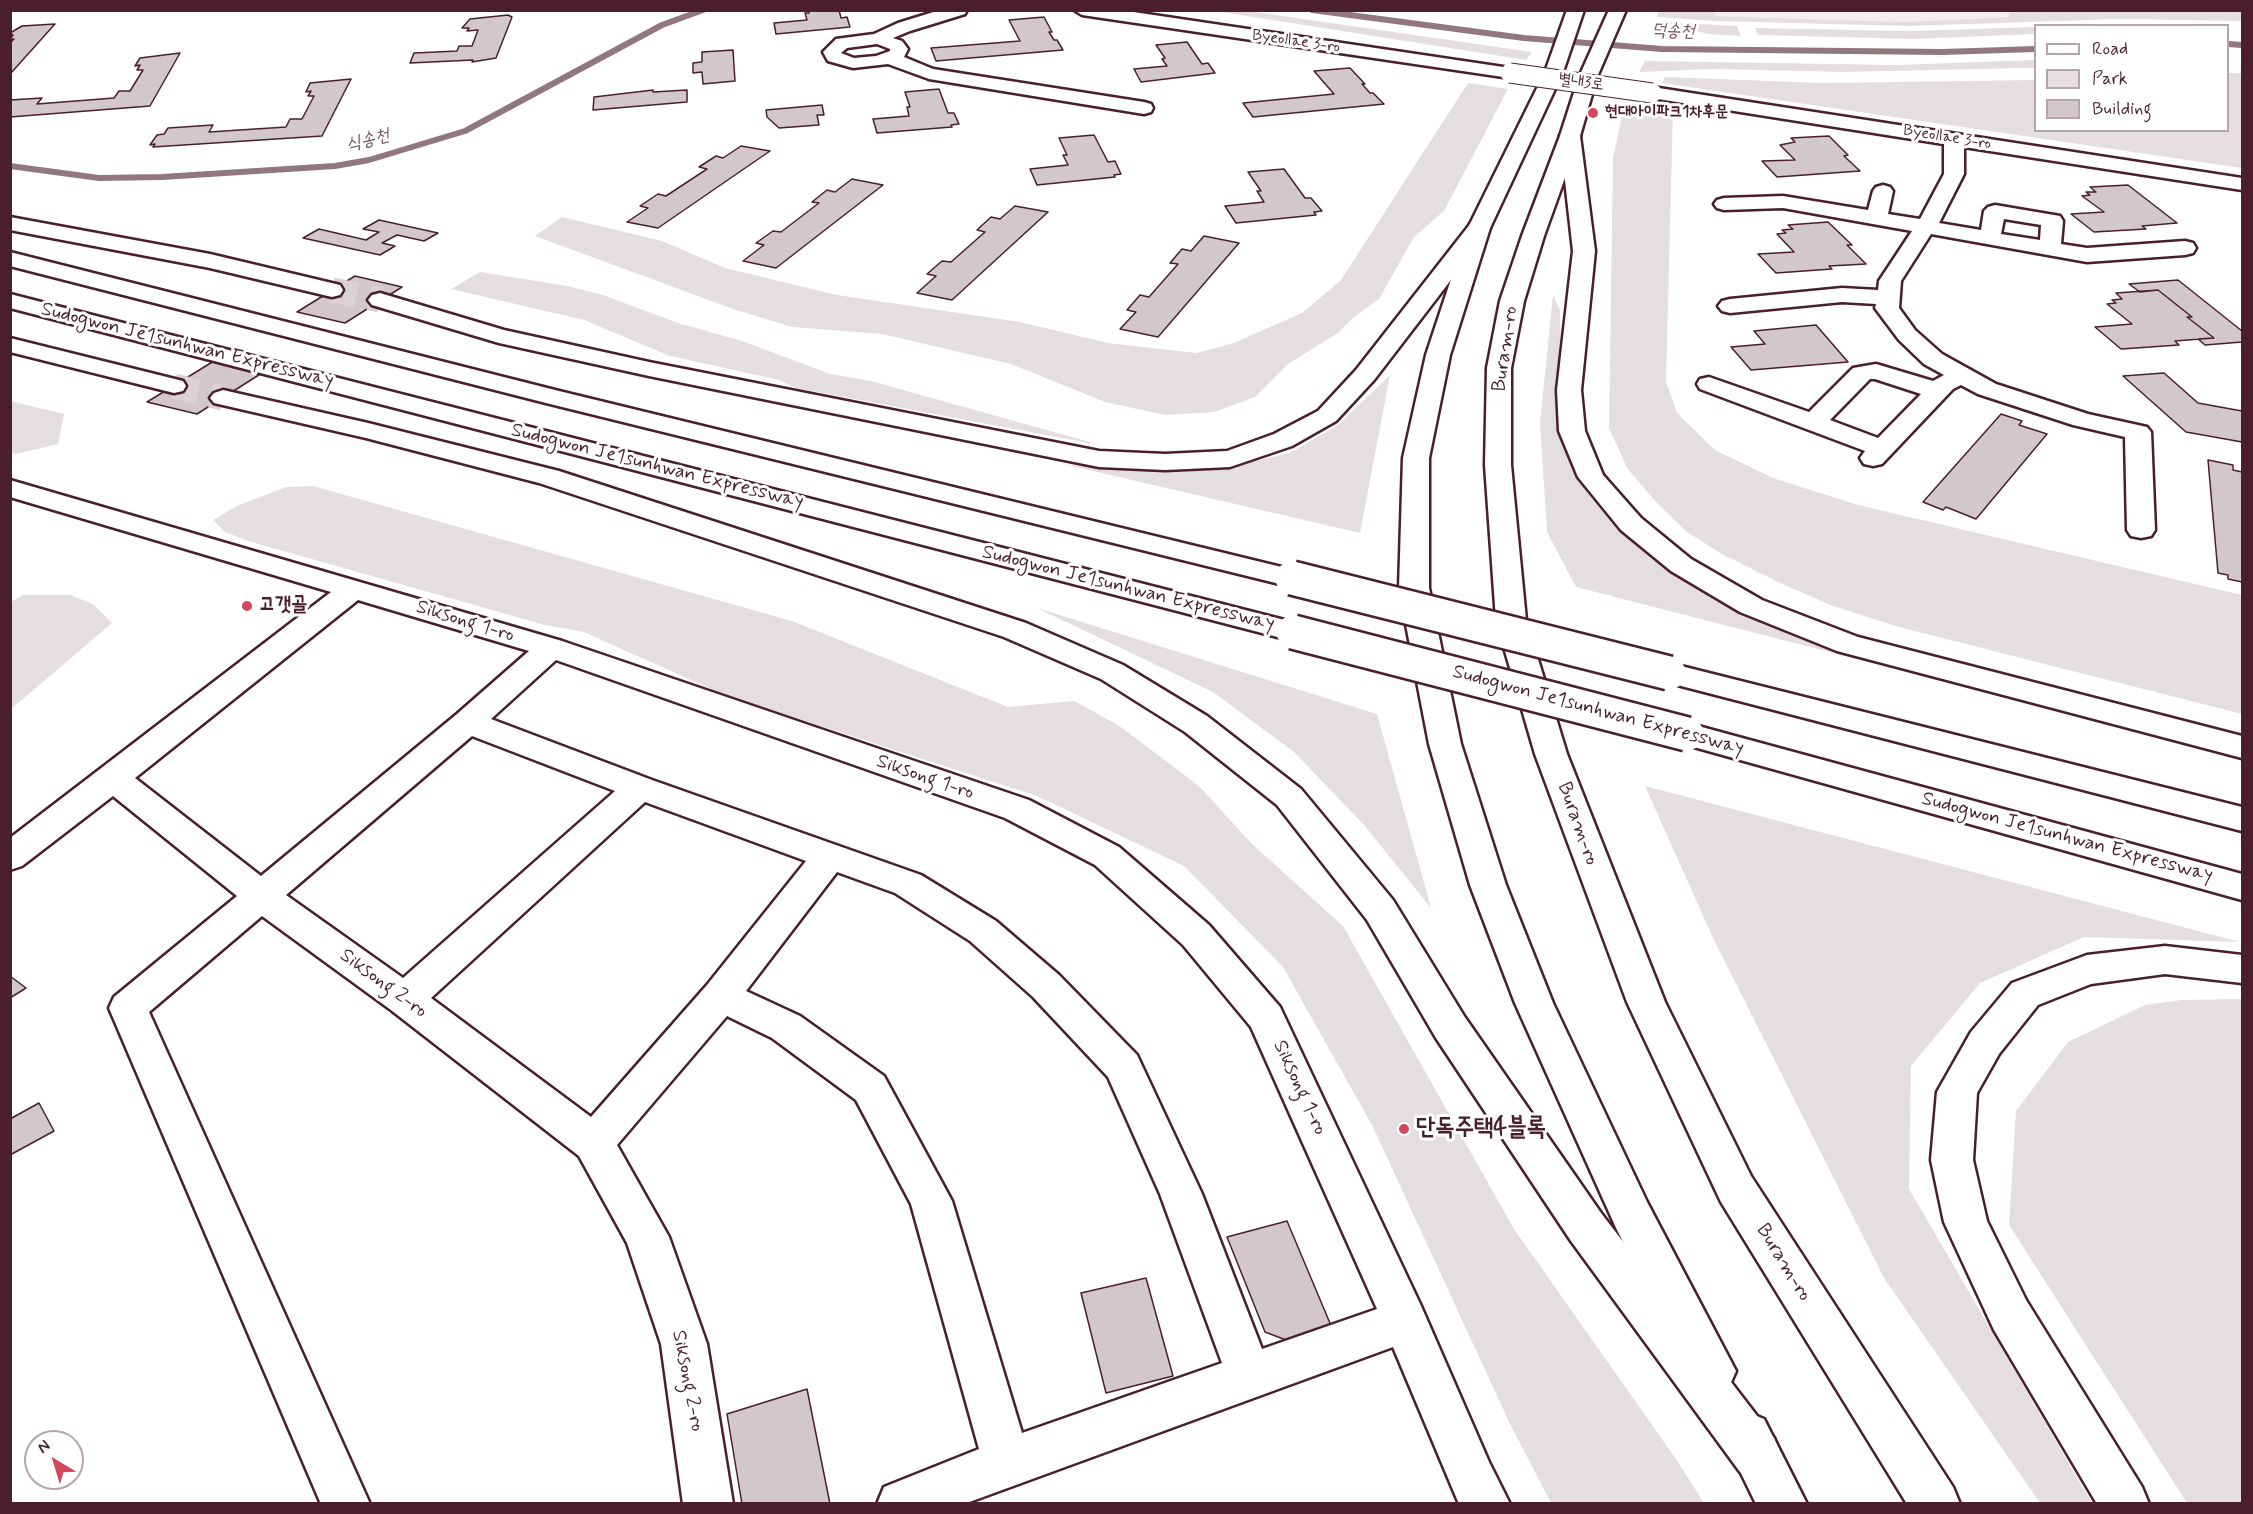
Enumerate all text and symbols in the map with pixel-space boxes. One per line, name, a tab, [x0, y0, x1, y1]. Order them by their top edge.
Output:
water label: 덕송천	[1651, 20, 1695, 44]
legend	[2034, 24, 2229, 132]
street label: Byeollae 3-ro	[1251, 26, 1341, 58]
text: Road	[2092, 37, 2128, 61]
text: Park	[2092, 67, 2128, 91]
street label: 별내3로	[1557, 70, 1605, 96]
text: Building	[2092, 97, 2152, 121]
place label: 현대아이파크1차후문	[1605, 103, 1728, 123]
marker: 현대아이파크1차후문	[1586, 106, 1600, 120]
street label: Byeollae 3-ro	[1902, 122, 1992, 154]
water label: 식송천	[344, 125, 392, 157]
street label: Sudogwon Je1sunhwan Expressway	[38, 298, 336, 394]
street label: Buram-ro	[1488, 305, 1524, 393]
street label: Sudogwon Je1sunhwan Expressway	[508, 419, 806, 515]
street label: Sudogwon Je1sunhwan Expressway	[979, 541, 1277, 637]
place label: 고갯골	[259, 594, 307, 618]
street label: Siksong 1-ro	[413, 596, 517, 648]
marker: 고갯골	[240, 599, 254, 613]
street label: Sudogwon Je1sunhwan Expressway	[1450, 661, 1746, 761]
street label: Siksong 1-ro	[873, 750, 977, 806]
street label: Buram-ro	[1551, 779, 1603, 869]
street label: Sudogwon Je1sunhwan Expressway	[1919, 788, 2215, 888]
street label: Siksong 2-ro	[335, 944, 431, 1024]
street label: Siksong 1-ro	[1267, 1037, 1331, 1139]
place label: 단독주택4블록	[1416, 1115, 1546, 1143]
marker: 단독주택4블록	[1397, 1122, 1411, 1136]
street label: Buram-ro	[1750, 1220, 1816, 1306]
street label: Siksong 2-ro	[665, 1328, 709, 1434]
north arrow	[24, 1430, 84, 1490]
text: N	[33, 1435, 55, 1459]

